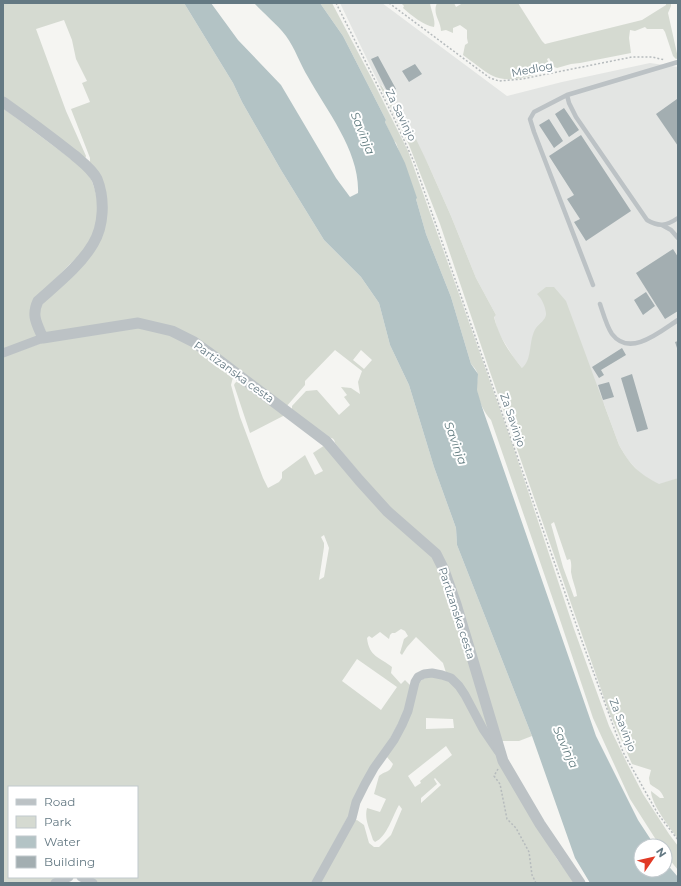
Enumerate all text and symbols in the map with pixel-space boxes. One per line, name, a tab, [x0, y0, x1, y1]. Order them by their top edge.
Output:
street label: Medlog	[510, 58, 554, 80]
street label: Za Savinjo	[382, 87, 420, 143]
water label: Savinja	[348, 109, 378, 157]
street label: Partizanska cesta	[191, 338, 277, 406]
street label: Za Savinjo	[497, 391, 529, 449]
water label: Savinja	[441, 419, 471, 467]
street label: Partizanska cesta	[436, 565, 478, 661]
street label: Za Savinjo	[606, 696, 640, 754]
water label: Savinja	[550, 723, 582, 771]
legend	[8, 786, 138, 878]
text: Road	[44, 794, 75, 809]
text: Park	[44, 814, 72, 829]
text: Water	[44, 834, 81, 849]
north arrow	[633, 838, 673, 878]
text: N	[653, 845, 670, 860]
text: Building	[44, 854, 95, 869]

